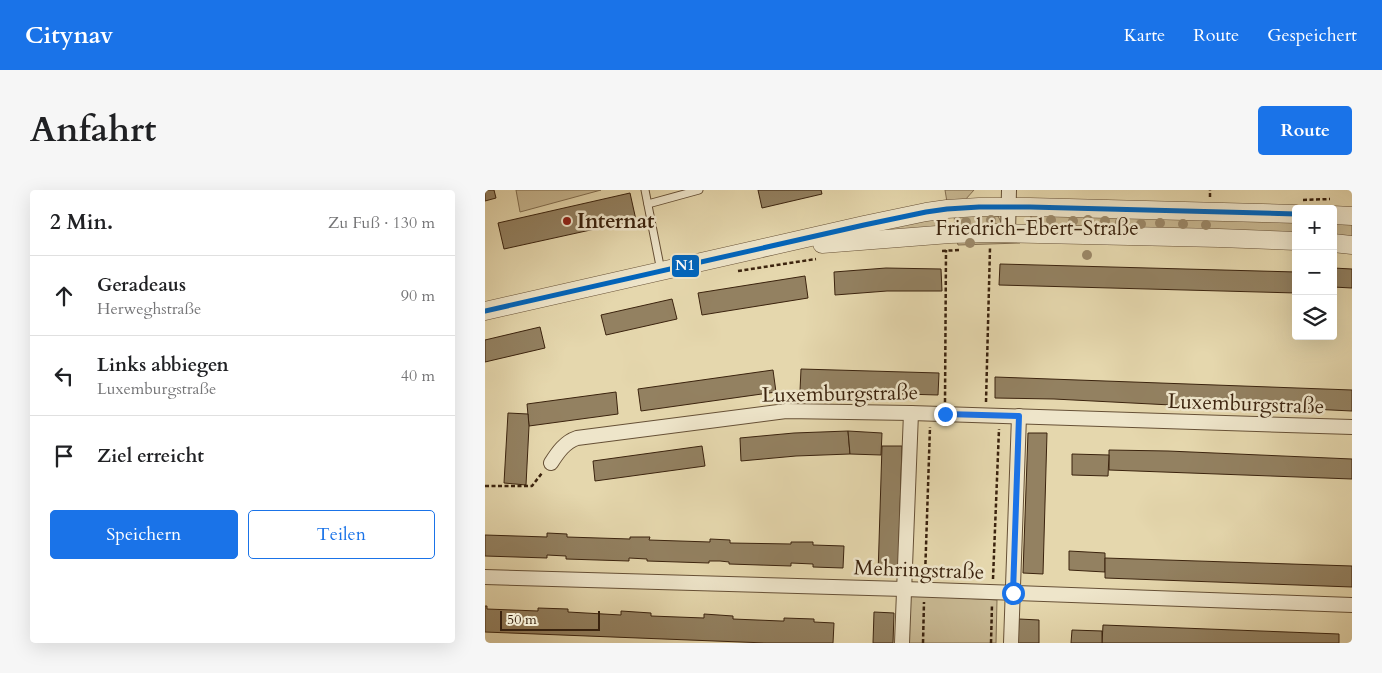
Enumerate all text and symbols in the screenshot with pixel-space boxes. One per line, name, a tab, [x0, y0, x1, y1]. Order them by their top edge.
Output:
text: Citynav	[25, 19, 113, 52]
text: Karte	[1124, 23, 1165, 48]
text: Route	[1193, 23, 1239, 48]
text: Gespeichert	[1267, 23, 1357, 48]
text: Anfahrt	[30, 106, 156, 154]
button: Route	[1258, 106, 1352, 155]
map controls	[1292, 205, 1337, 340]
button: +	[1292, 205, 1337, 250]
place label: Internat	[577, 207, 655, 236]
text: 2 Min.	[50, 208, 113, 237]
text: Zu Fuß · 130 m	[328, 212, 435, 234]
street label: Friedrich-Ebert-Straße	[935, 214, 1139, 243]
marker: Internat	[561, 215, 573, 227]
button: −	[1292, 250, 1337, 295]
line badge: N1	[671, 254, 700, 278]
text: N1	[675, 256, 695, 275]
text: Geradeaus	[97, 272, 186, 298]
icon: ahead	[50, 282, 78, 310]
text: 90 m	[401, 285, 435, 307]
button: layers	[1292, 295, 1337, 340]
text: Herweghstraße	[97, 298, 201, 320]
text: Links abbiegen	[97, 352, 229, 378]
icon: left	[50, 362, 78, 390]
text: 40 m	[401, 365, 435, 387]
text: Luxemburgstraße	[97, 378, 216, 400]
street label: Luxemburgstraße	[761, 378, 919, 410]
street label: Luxemburgstraße	[1167, 387, 1325, 421]
route end	[934, 403, 957, 426]
icon: arrive	[50, 442, 78, 470]
text: Ziel erreicht	[97, 443, 204, 469]
button: Speichern	[50, 510, 238, 559]
button: Teilen	[248, 510, 435, 559]
street label: Mehringstraße	[853, 553, 985, 587]
route start	[1002, 582, 1025, 605]
scale bar	[500, 608, 600, 631]
text: 50 m	[507, 610, 537, 629]

